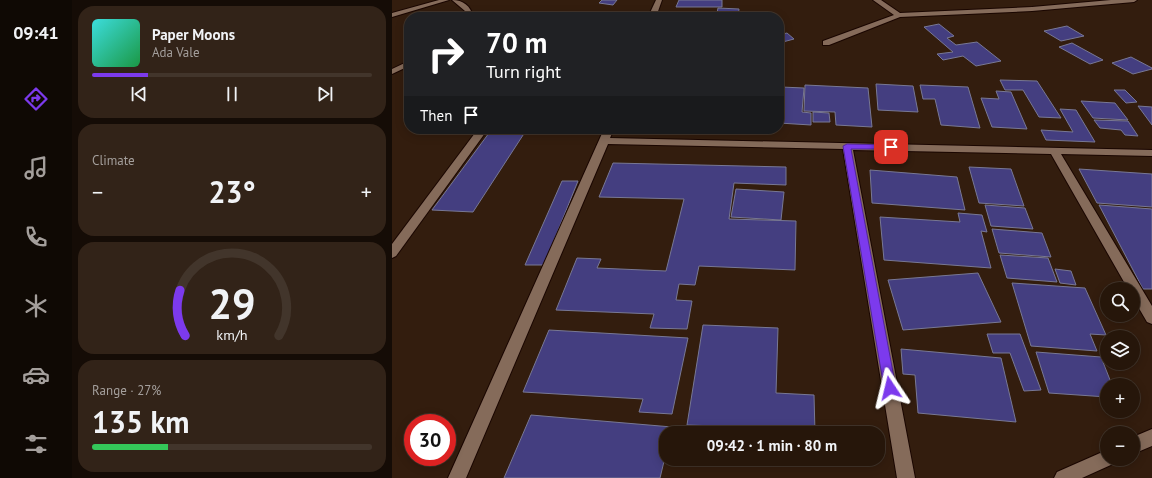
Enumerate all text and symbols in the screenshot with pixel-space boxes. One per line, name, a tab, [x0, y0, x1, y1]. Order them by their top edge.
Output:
text: 09:41	[13, 21, 59, 44]
text: 70 m	[486, 24, 547, 61]
text: Paper Moons	[152, 25, 235, 44]
icon: right	[420, 28, 472, 80]
text: Ada Vale	[152, 44, 200, 61]
text: Turn right	[486, 60, 561, 83]
icon: previous	[128, 83, 150, 105]
icon: pause	[221, 83, 243, 105]
icon: next	[314, 83, 336, 105]
icon: directions	[22, 85, 50, 113]
icon: arrive	[460, 104, 482, 126]
text: Then	[420, 106, 452, 125]
pin	[874, 130, 908, 164]
icon: arrive	[880, 136, 902, 158]
text: Climate	[92, 152, 135, 169]
icon: music	[22, 154, 50, 182]
text: 23°	[208, 172, 256, 211]
text: −	[92, 178, 103, 206]
text: +	[361, 178, 372, 206]
icon: phone	[22, 223, 50, 251]
text: 29	[208, 277, 256, 330]
map controls	[1100, 282, 1140, 466]
button: search	[1100, 282, 1140, 322]
icon: climate	[22, 292, 50, 320]
text: km/h	[216, 325, 248, 344]
button: layers	[1100, 330, 1140, 370]
icon: car	[22, 361, 50, 389]
position arrow	[869, 367, 911, 409]
button: +	[1100, 378, 1140, 418]
text: Range · 27%	[92, 382, 161, 399]
text: 135 km	[92, 402, 190, 441]
speed limit sign: 30	[404, 414, 456, 466]
button: −	[1100, 426, 1140, 466]
icon: filters	[22, 430, 50, 458]
text: 09:42 · 1 min · 80 m	[707, 436, 837, 455]

